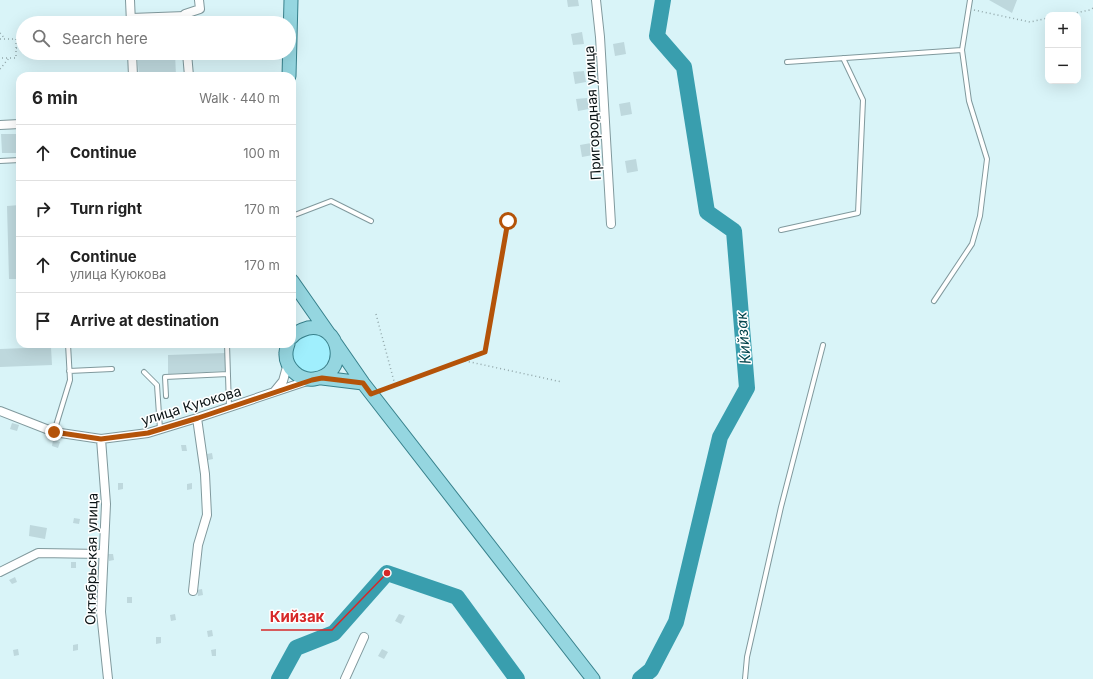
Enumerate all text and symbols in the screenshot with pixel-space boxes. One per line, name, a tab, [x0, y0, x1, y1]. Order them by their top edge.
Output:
map controls	[1045, 12, 1081, 84]
button: +	[1045, 12, 1081, 48]
search box	[16, 16, 296, 60]
icon: search	[30, 27, 52, 49]
text: Search here	[62, 29, 148, 48]
street label: Пригородная улица	[580, 45, 604, 181]
button: −	[1045, 48, 1081, 84]
text: 6 min	[32, 88, 78, 108]
text: Walk · 440 m	[199, 90, 280, 106]
icon: ahead	[32, 142, 54, 164]
text: Continue	[70, 143, 137, 162]
text: 100 m	[243, 145, 280, 161]
icon: right	[32, 198, 54, 220]
text: Turn right	[70, 199, 142, 218]
text: 170 m	[244, 201, 280, 217]
route start	[499, 212, 517, 230]
text: Continue	[70, 247, 137, 266]
icon: ahead	[32, 254, 54, 276]
text: 170 m	[244, 257, 280, 273]
text: улица Куюкова	[70, 266, 166, 282]
icon: arrive	[32, 310, 54, 332]
water label: Кийзак	[731, 310, 755, 365]
text: Arrive at destination	[70, 311, 219, 330]
street label: улица Куюкова	[139, 382, 243, 428]
route end	[45, 423, 63, 441]
street label: Октябрьская улица	[81, 493, 101, 625]
callout: Кийзак	[261, 603, 332, 630]
text: Кийзак	[270, 607, 325, 626]

